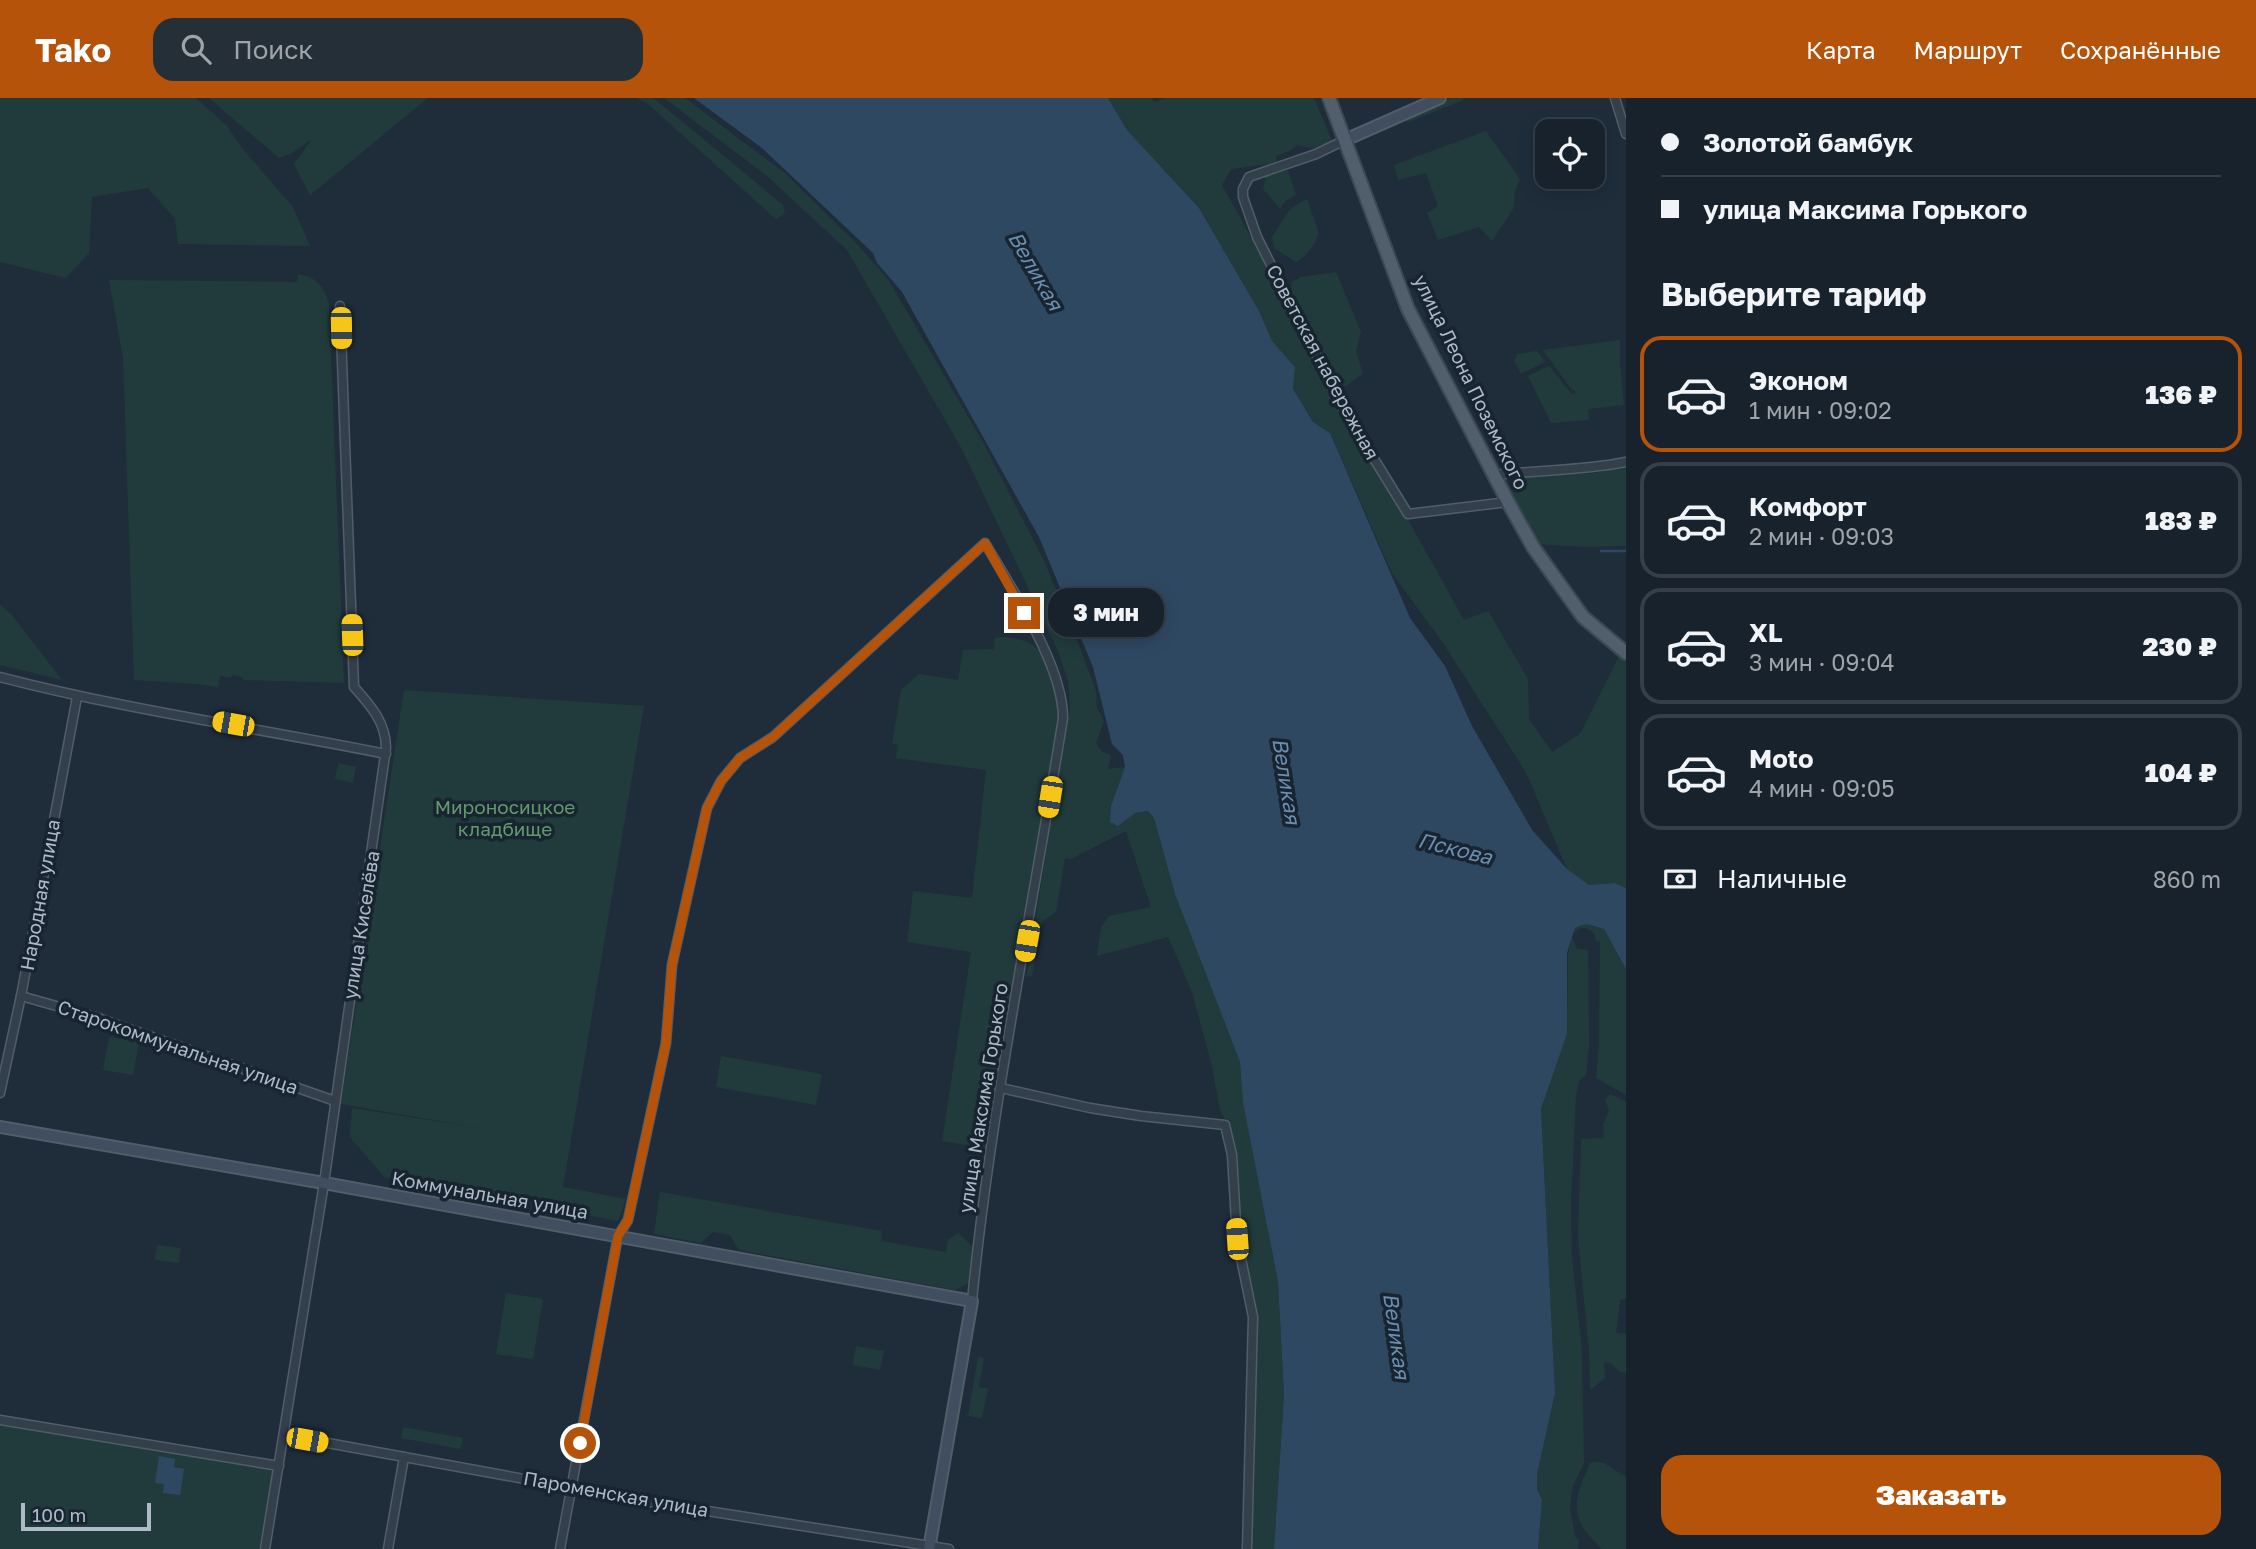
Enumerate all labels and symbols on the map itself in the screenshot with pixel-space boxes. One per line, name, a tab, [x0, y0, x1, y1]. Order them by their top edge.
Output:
water label: Великая	[1003, 226, 1070, 316]
street label: Советская набережная	[1262, 260, 1385, 463]
street label: улица Леона Поземского	[1409, 271, 1534, 493]
car	[331, 307, 352, 349]
callout: 3 мин	[1048, 588, 1164, 638]
route end	[1008, 597, 1040, 629]
car	[341, 614, 364, 656]
car	[211, 710, 256, 738]
water label: Великая	[1267, 736, 1307, 828]
car	[1037, 775, 1064, 819]
park label: Мироносицкое кладбище	[435, 795, 575, 840]
street label: Народная улица	[15, 818, 64, 972]
water label: Пскова	[1416, 826, 1496, 870]
street label: улица Киселёва	[337, 849, 384, 1001]
car	[1014, 918, 1041, 964]
street label: улица Максима Горького	[953, 981, 1012, 1215]
street label: Старокоммунальная улица	[55, 995, 301, 1099]
street label: Коммунальная улица	[390, 1166, 590, 1223]
car	[1226, 1217, 1249, 1261]
water label: Великая	[1378, 1291, 1416, 1383]
car	[285, 1426, 330, 1454]
route start	[564, 1427, 596, 1459]
street label: Пароменская улица	[522, 1466, 710, 1521]
scale bar	[21, 1500, 150, 1532]

